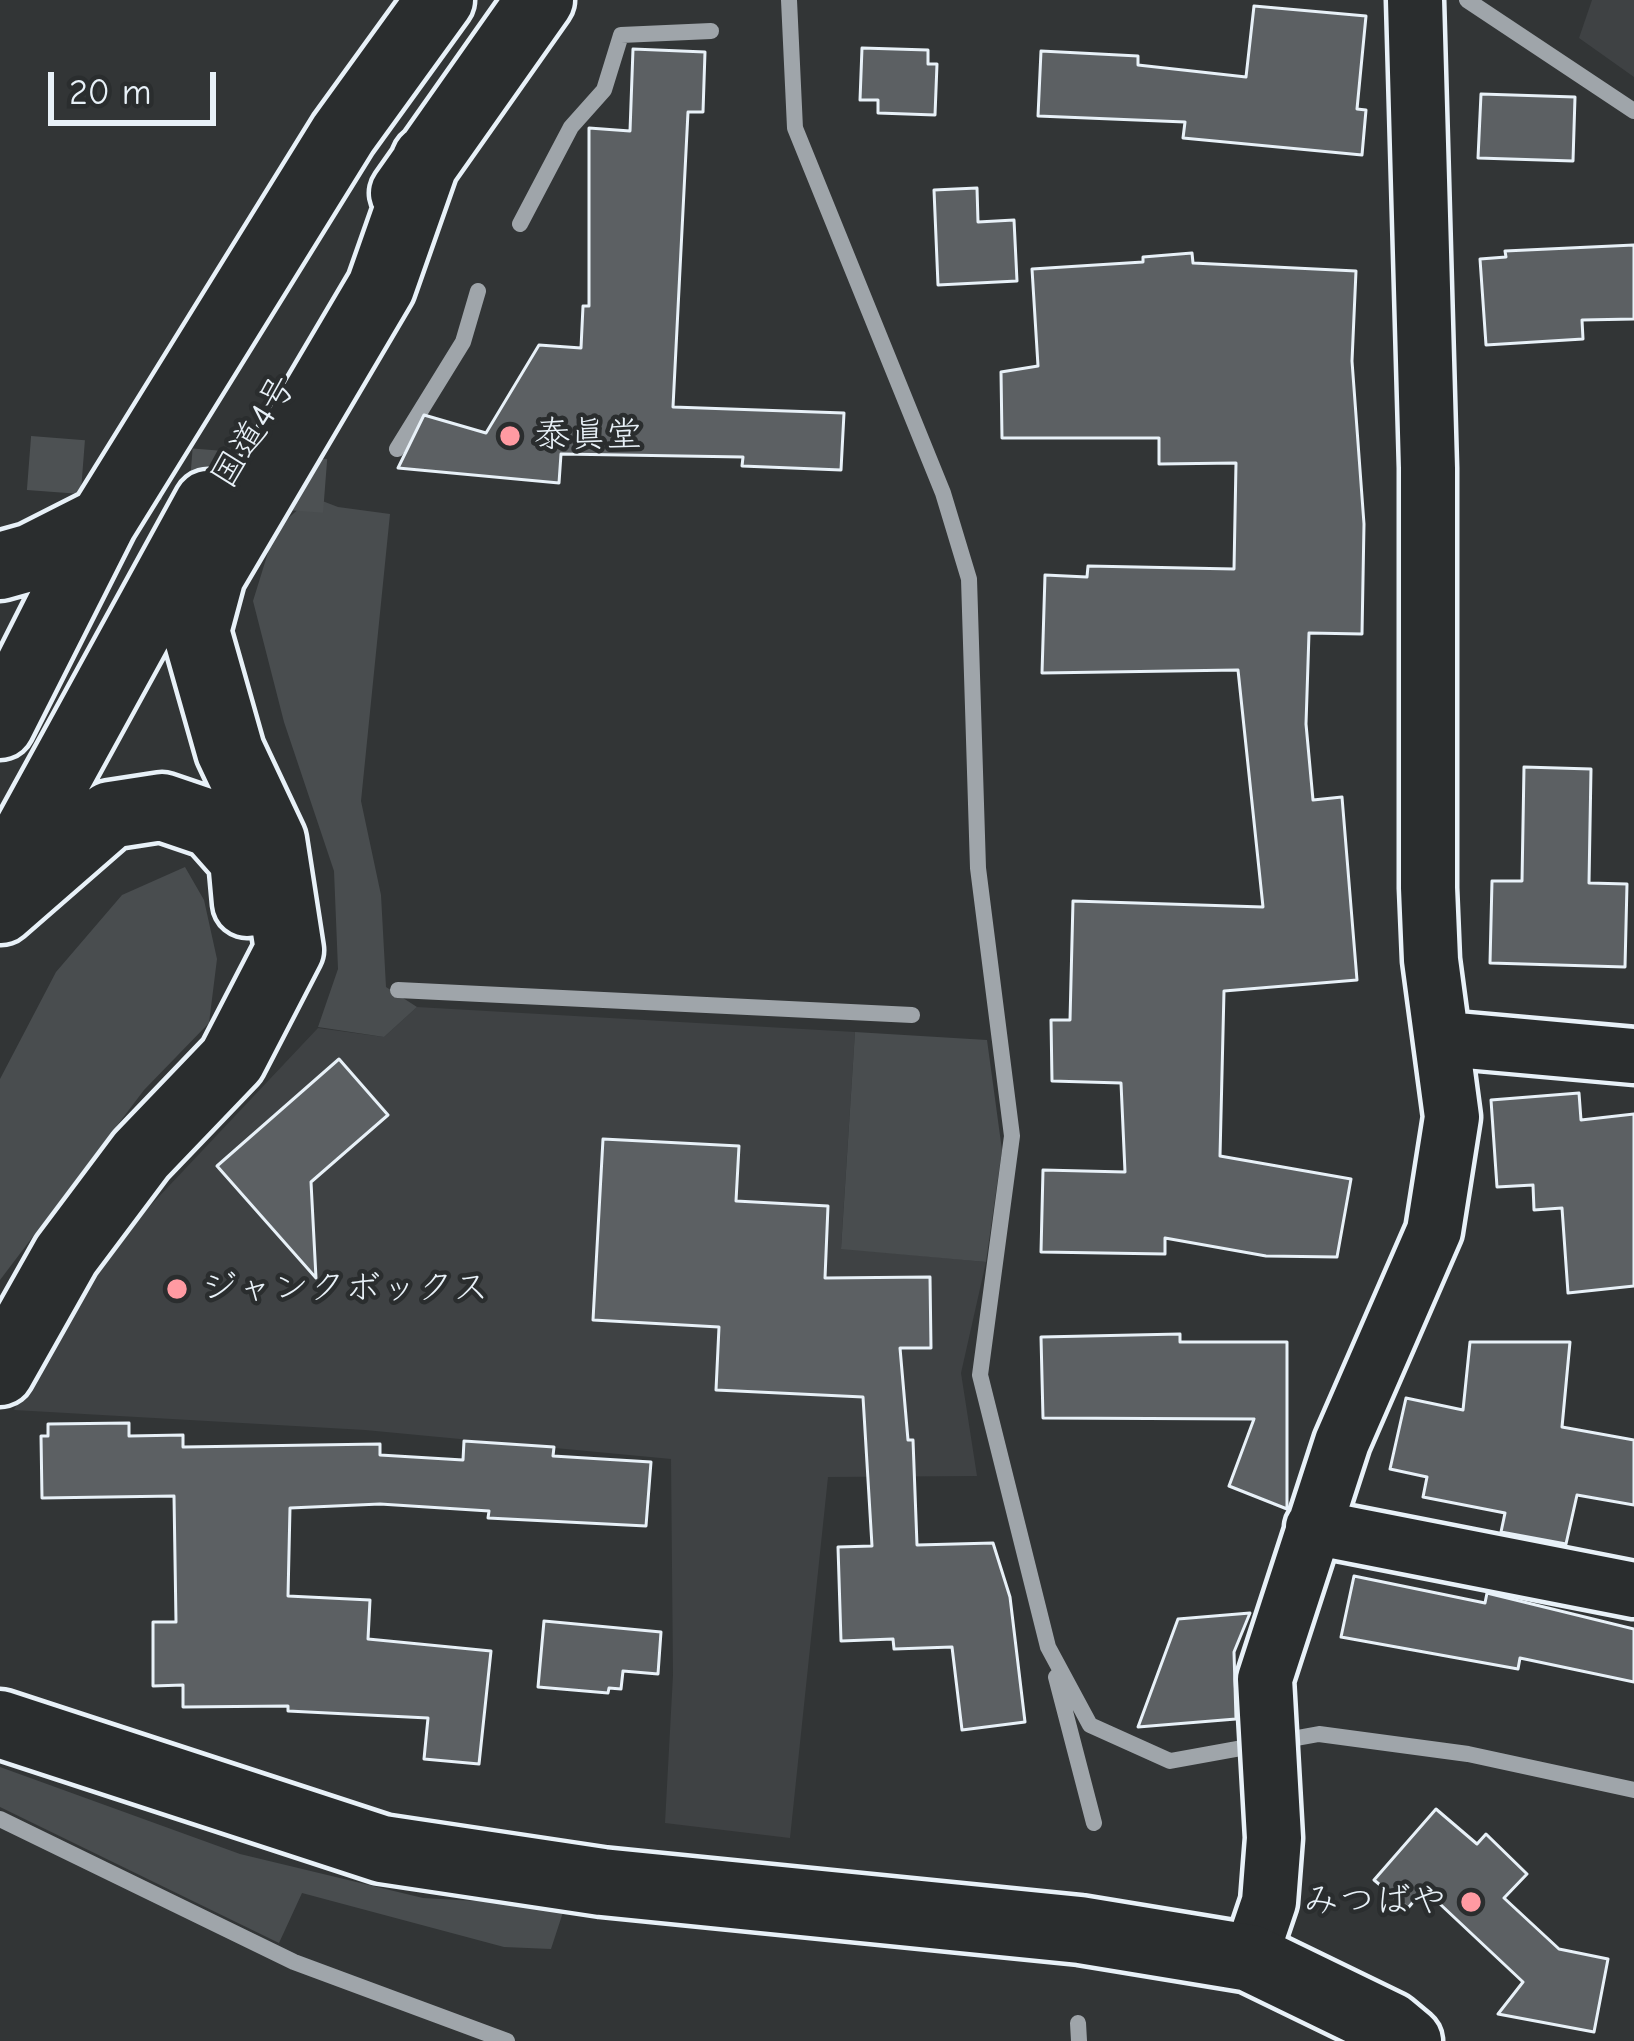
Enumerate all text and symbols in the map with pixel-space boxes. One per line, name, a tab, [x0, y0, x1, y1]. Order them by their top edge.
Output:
scale bar	[54, 48, 222, 122]
text: 20 m	[69, 72, 152, 113]
street label: 国道4号	[202, 367, 306, 497]
place label: 泰眞堂	[534, 414, 642, 458]
marker: 泰眞堂	[497, 423, 523, 449]
place label: ジャンクボックス	[201, 1267, 489, 1311]
marker: ジャンクボックス	[164, 1276, 190, 1302]
place label: みつばや	[1303, 1880, 1447, 1924]
marker: みつばや	[1458, 1889, 1484, 1915]

